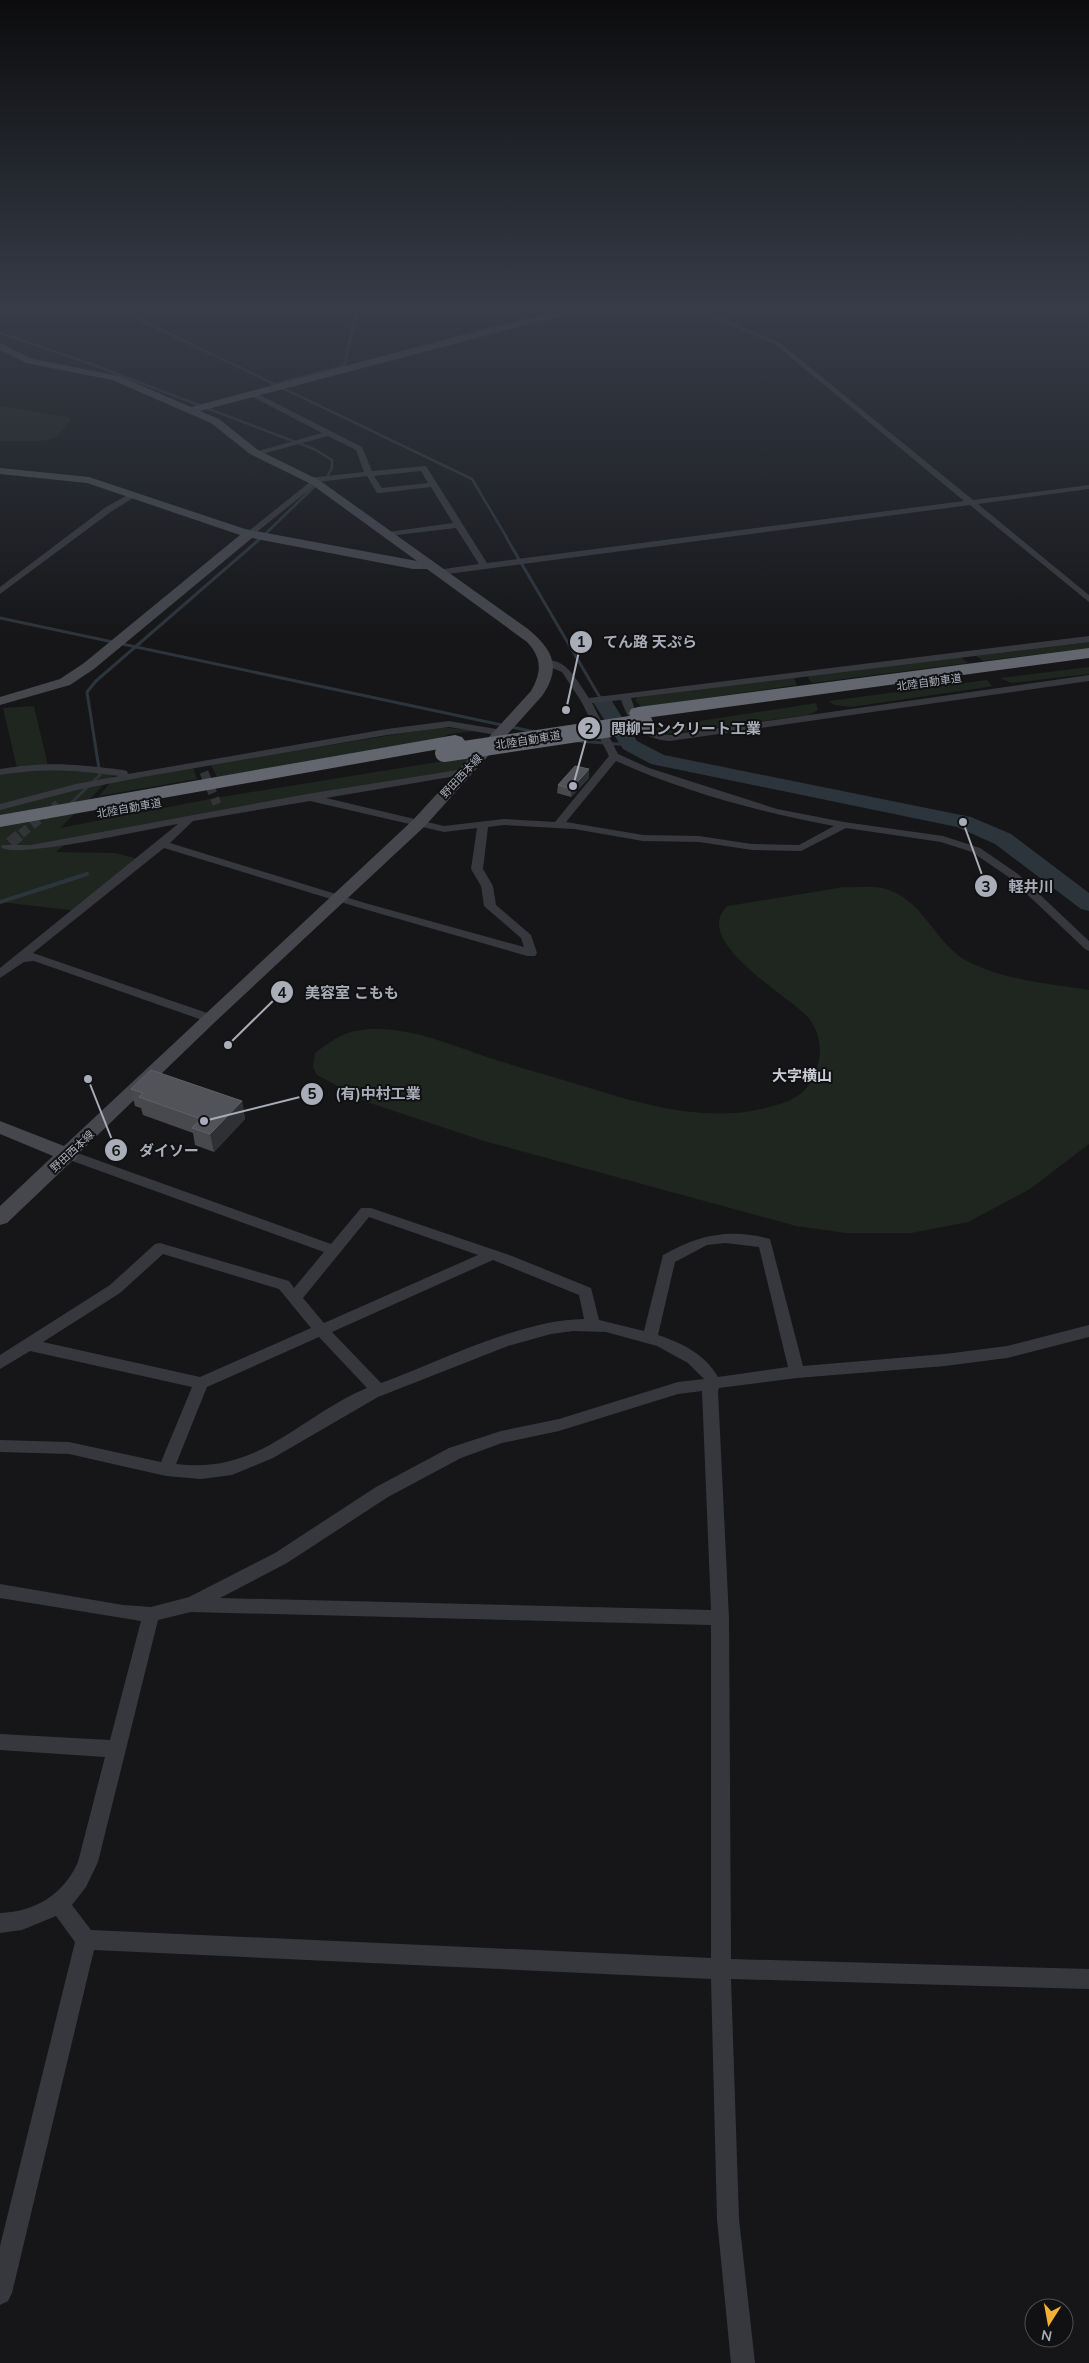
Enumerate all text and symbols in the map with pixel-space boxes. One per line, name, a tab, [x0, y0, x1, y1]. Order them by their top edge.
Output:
callout: てん路 天ぷら	[568, 627, 707, 657]
text: 1	[576, 632, 586, 651]
text: てん路 天ぷら	[603, 632, 697, 651]
street label: 北陸自動車道	[895, 670, 963, 694]
callout: 関柳コンクリート工業	[576, 713, 771, 743]
text: 2	[584, 719, 594, 738]
text: 関柳コンクリート工業	[611, 719, 761, 738]
street label: 北陸自動車道	[494, 728, 562, 752]
street label: 野田西本線	[437, 751, 485, 801]
street label: 北陸自動車道	[95, 795, 163, 821]
callout: 軽井川	[973, 871, 1063, 901]
text: 3	[981, 877, 991, 896]
text: 軽井川	[1008, 877, 1054, 896]
callout: 美容室 こもも	[270, 977, 409, 1007]
text: 4	[277, 983, 287, 1002]
text: 美容室 こもも	[305, 983, 399, 1002]
district label: 大字横山	[772, 1066, 832, 1085]
callout: (有)中村工業	[300, 1079, 430, 1109]
text: 5	[307, 1084, 317, 1103]
text: (有)中村工業	[335, 1084, 421, 1103]
street label: 野田西本線	[47, 1127, 97, 1175]
callout: ダイソー	[104, 1135, 209, 1165]
text: 6	[111, 1141, 121, 1160]
text: ダイソー	[139, 1141, 199, 1160]
north arrow	[1024, 2298, 1074, 2348]
text: N	[1040, 2326, 1053, 2346]

